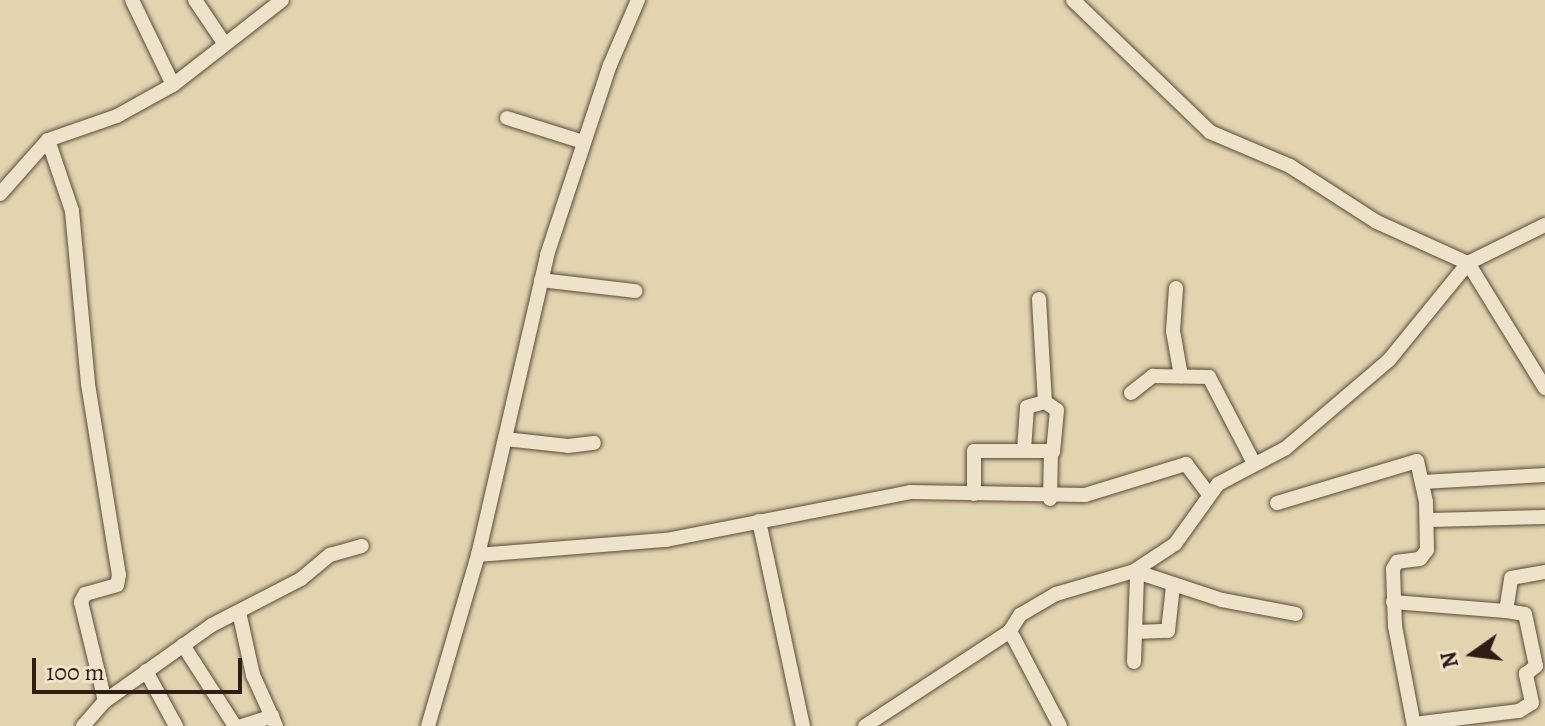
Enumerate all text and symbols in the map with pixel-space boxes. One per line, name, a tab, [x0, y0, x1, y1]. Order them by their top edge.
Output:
north arrow	[1433, 614, 1513, 694]
scale bar	[36, 642, 246, 692]
text: N	[1433, 648, 1466, 671]
text: 100 m	[46, 656, 105, 688]

